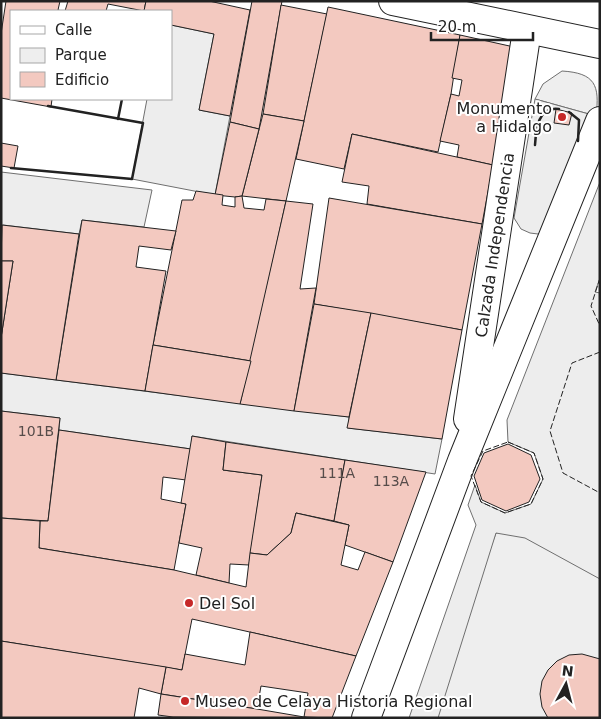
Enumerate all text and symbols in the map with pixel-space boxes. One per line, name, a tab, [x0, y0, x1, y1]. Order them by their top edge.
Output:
legend	[10, 10, 172, 100]
scale bar	[431, 10, 534, 42]
text: 20 m	[438, 18, 476, 36]
text: Calle	[55, 21, 92, 39]
text: Parque	[55, 46, 107, 64]
text: Edificio	[55, 71, 109, 89]
place label: Monumento a Hidalgo	[456, 99, 552, 136]
marker: Monumento a Hidalgo	[556, 111, 568, 123]
street label: Calzada Independencia	[471, 151, 518, 339]
house number: 101B	[18, 423, 54, 439]
house number: 111A	[319, 465, 356, 481]
house number: 113A	[373, 473, 410, 489]
place label: Del Sol	[199, 594, 255, 613]
marker: Del Sol	[183, 597, 195, 609]
north arrow	[541, 659, 591, 709]
text: N	[561, 662, 574, 680]
place label: Museo de Celaya Historia Regional	[195, 692, 473, 711]
marker: Museo de Celaya Historia Regional	[179, 695, 191, 707]

